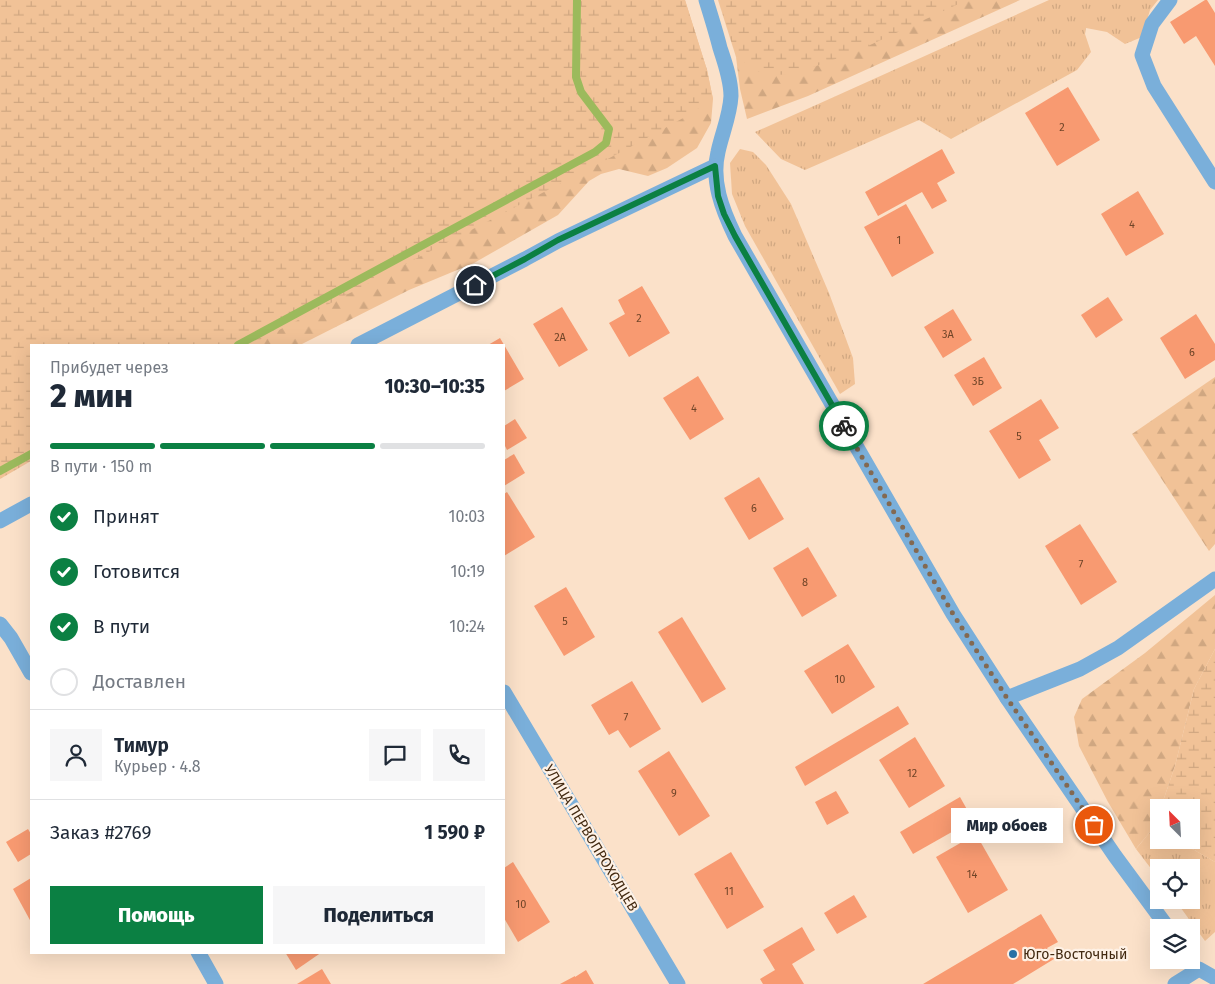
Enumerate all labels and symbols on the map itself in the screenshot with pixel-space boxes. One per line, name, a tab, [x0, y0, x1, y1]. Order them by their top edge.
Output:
house number: 2	[1059, 121, 1065, 134]
house number: 4	[1129, 218, 1135, 231]
house number: 1	[897, 234, 901, 247]
pin	[454, 264, 496, 306]
house number: 2	[636, 312, 642, 325]
house number: 3А	[942, 328, 955, 341]
house number: 2А	[554, 331, 567, 344]
house number: 6	[1189, 346, 1195, 359]
house number: 3Б	[972, 375, 985, 388]
courier	[819, 401, 869, 451]
house number: 4	[691, 402, 697, 415]
house number: 5	[1016, 430, 1022, 443]
house number: 6	[751, 502, 757, 515]
house number: 7	[1079, 558, 1084, 571]
house number: 8	[802, 576, 808, 589]
house number: 5	[562, 615, 568, 628]
house number: 10	[835, 673, 845, 686]
house number: 7	[624, 711, 629, 724]
street label: УЛИЦА ПЕРВОПРОХОДЦЕВ	[540, 762, 642, 914]
house number: 12	[907, 767, 917, 780]
house number: 9	[671, 787, 677, 800]
north arrow	[1150, 799, 1200, 849]
pin	[1073, 804, 1115, 846]
callout: Мир обоев	[952, 808, 1064, 842]
house number: 14	[967, 868, 977, 881]
house number: 11	[724, 885, 734, 898]
house number: 10	[516, 898, 526, 911]
place label: Юго-Восточный	[1023, 946, 1127, 963]
marker: Юго-Восточный	[1007, 948, 1019, 960]

